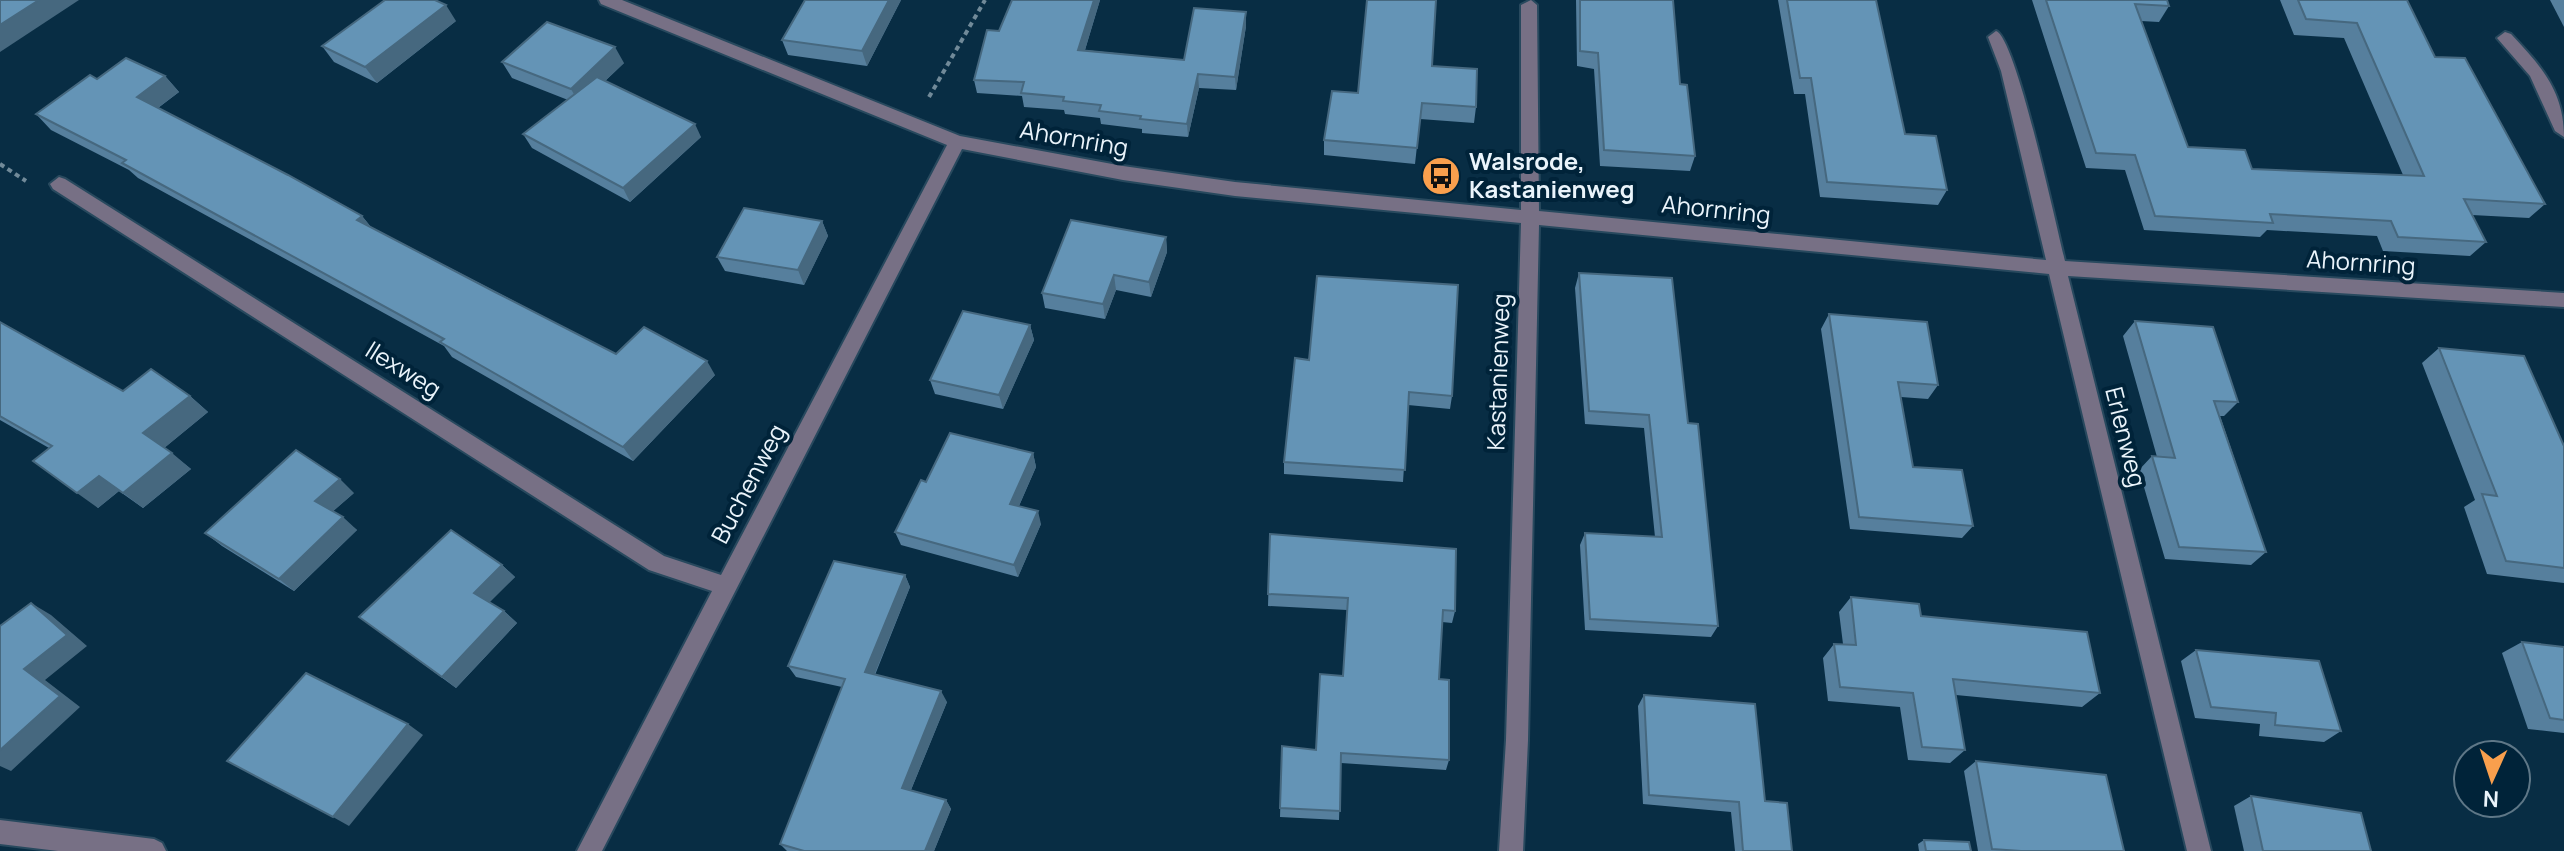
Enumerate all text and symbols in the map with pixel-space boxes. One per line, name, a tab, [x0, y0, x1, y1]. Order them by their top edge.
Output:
street label: Ahornring	[1018, 112, 1131, 163]
place label: Walsrode, Kastanienweg	[1469, 144, 1634, 205]
bus stop icon: Walsrode, Kastanienweg	[1420, 155, 1462, 197]
street label: Ahornring	[1660, 186, 1772, 231]
street label: Ahornring	[2305, 241, 2417, 282]
street label: Kastanienweg	[1478, 293, 1517, 451]
street label: Ilexweg	[360, 333, 448, 405]
street label: Erlenweg	[2098, 383, 2155, 490]
street label: Buchenweg	[702, 418, 793, 549]
north arrow	[2452, 739, 2532, 819]
text: N	[2482, 784, 2500, 814]

